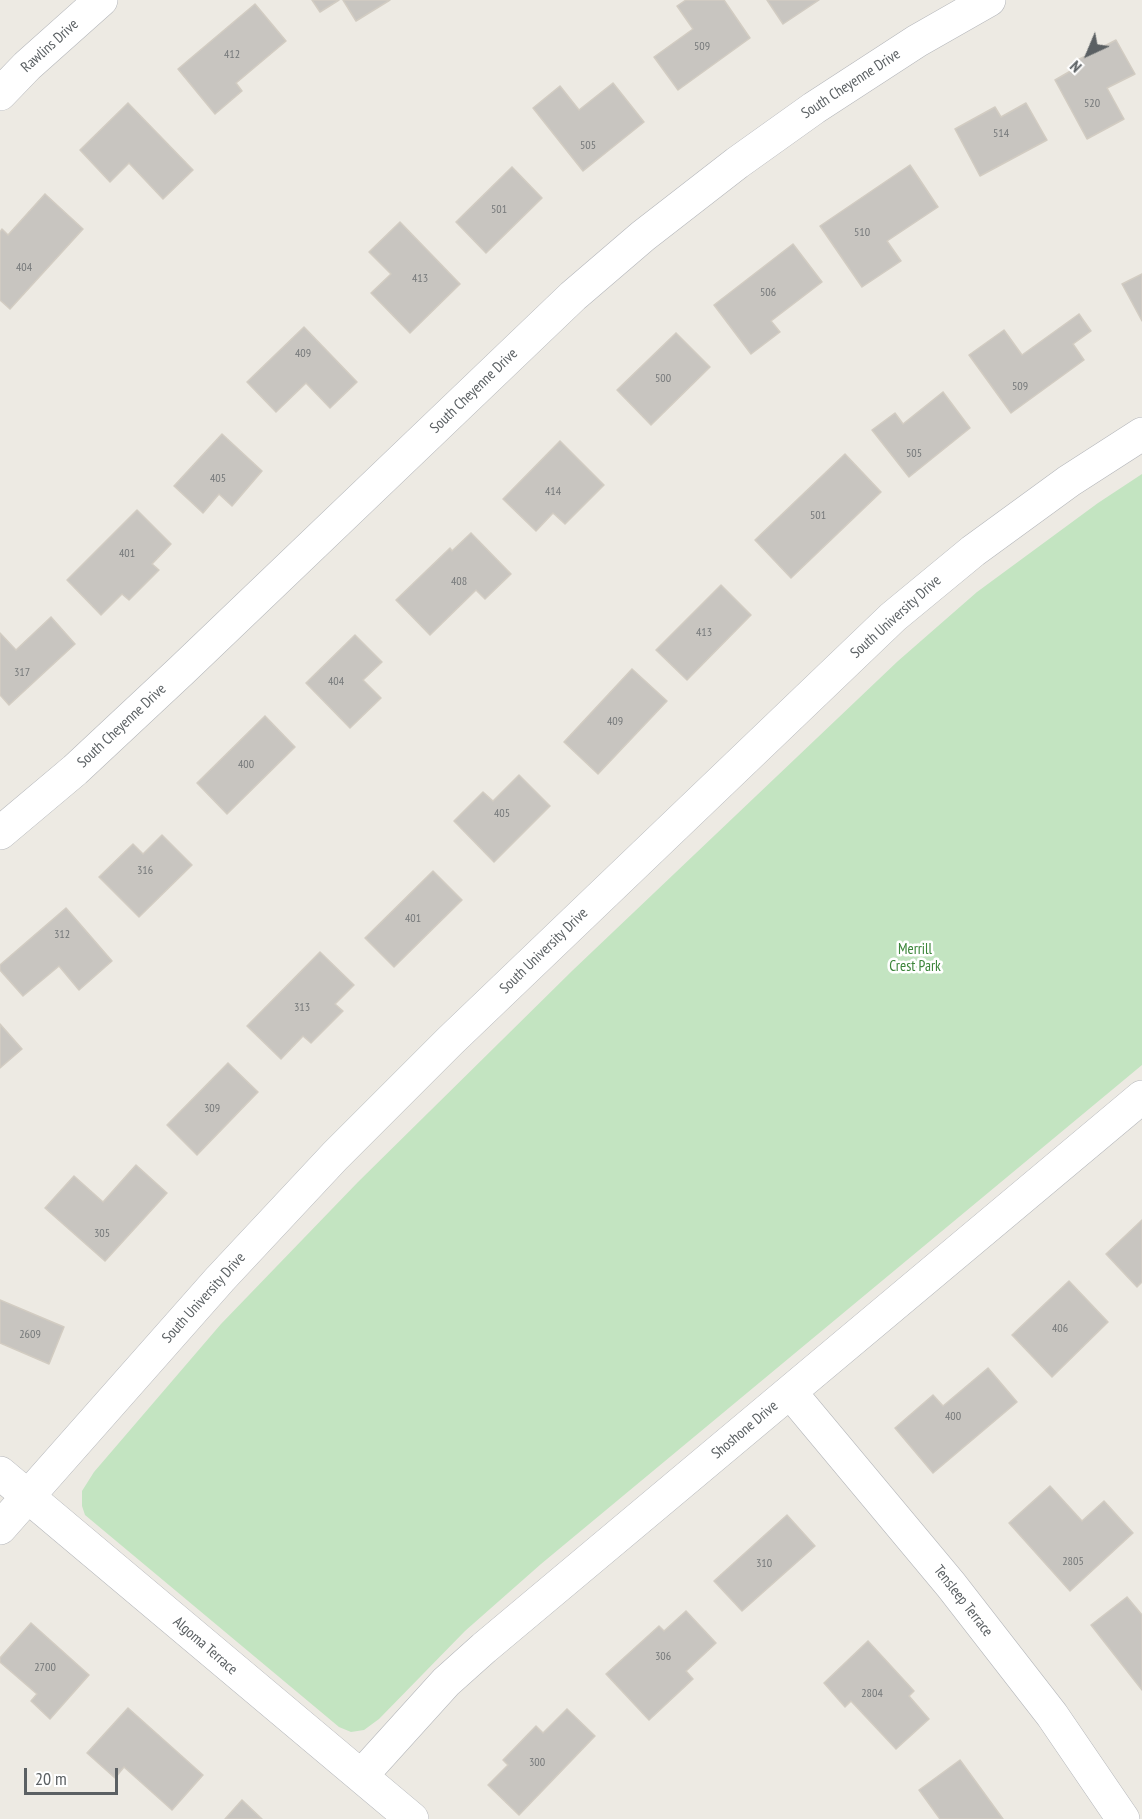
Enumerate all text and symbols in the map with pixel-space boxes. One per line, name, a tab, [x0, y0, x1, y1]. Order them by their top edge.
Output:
street label: Rawlins Drive	[18, 16, 82, 76]
north arrow	[1058, 24, 1118, 84]
house number: 509	[694, 40, 710, 54]
street label: South Cheyenne Drive	[798, 45, 904, 123]
house number: 412	[224, 48, 240, 62]
text: N	[1065, 57, 1086, 77]
house number: 520	[1084, 97, 1100, 111]
house number: 514	[993, 127, 1009, 141]
house number: 505	[580, 139, 596, 153]
house number: 501	[491, 203, 507, 217]
house number: 510	[854, 226, 870, 240]
house number: 404	[16, 261, 32, 275]
house number: 413	[412, 272, 428, 286]
house number: 506	[760, 286, 776, 300]
street label: South Cheyenne Drive	[427, 345, 521, 437]
house number: 409	[295, 347, 311, 361]
house number: 500	[655, 372, 671, 386]
house number: 509	[1012, 380, 1028, 394]
house number: 505	[906, 447, 922, 461]
house number: 405	[210, 472, 226, 486]
house number: 414	[545, 485, 561, 499]
house number: 501	[810, 509, 826, 523]
house number: 401	[119, 547, 135, 561]
street label: South University Drive	[847, 572, 945, 662]
house number: 408	[451, 575, 467, 589]
house number: 413	[696, 626, 712, 640]
house number: 317	[14, 666, 30, 680]
house number: 404	[328, 675, 344, 689]
street label: South Cheyenne Drive	[74, 680, 170, 772]
house number: 409	[607, 715, 623, 729]
house number: 400	[238, 758, 254, 772]
house number: 405	[494, 807, 510, 821]
house number: 316	[137, 864, 153, 878]
street label: South University Drive	[496, 904, 592, 998]
house number: 401	[405, 912, 421, 926]
house number: 312	[54, 928, 70, 942]
park label: Merrill Crest Park	[889, 941, 941, 976]
house number: 313	[294, 1001, 310, 1015]
house number: 309	[204, 1102, 220, 1116]
house number: 305	[94, 1227, 110, 1241]
street label: South University Drive	[159, 1249, 249, 1347]
house number: 406	[1052, 1322, 1068, 1336]
house number: 2609	[19, 1328, 41, 1342]
street label: Shoshone Drive	[708, 1397, 782, 1463]
house number: 400	[945, 1410, 961, 1424]
house number: 2805	[1062, 1555, 1084, 1569]
house number: 310	[756, 1557, 772, 1571]
street label: Tensleep Terrace	[930, 1562, 996, 1640]
street label: Algoma Terrace	[169, 1613, 241, 1679]
house number: 306	[655, 1650, 671, 1664]
house number: 2700	[34, 1661, 56, 1675]
house number: 2804	[861, 1687, 883, 1701]
scale bar	[27, 1756, 122, 1794]
house number: 300	[529, 1756, 545, 1770]
text: 20 m	[35, 1767, 67, 1790]

